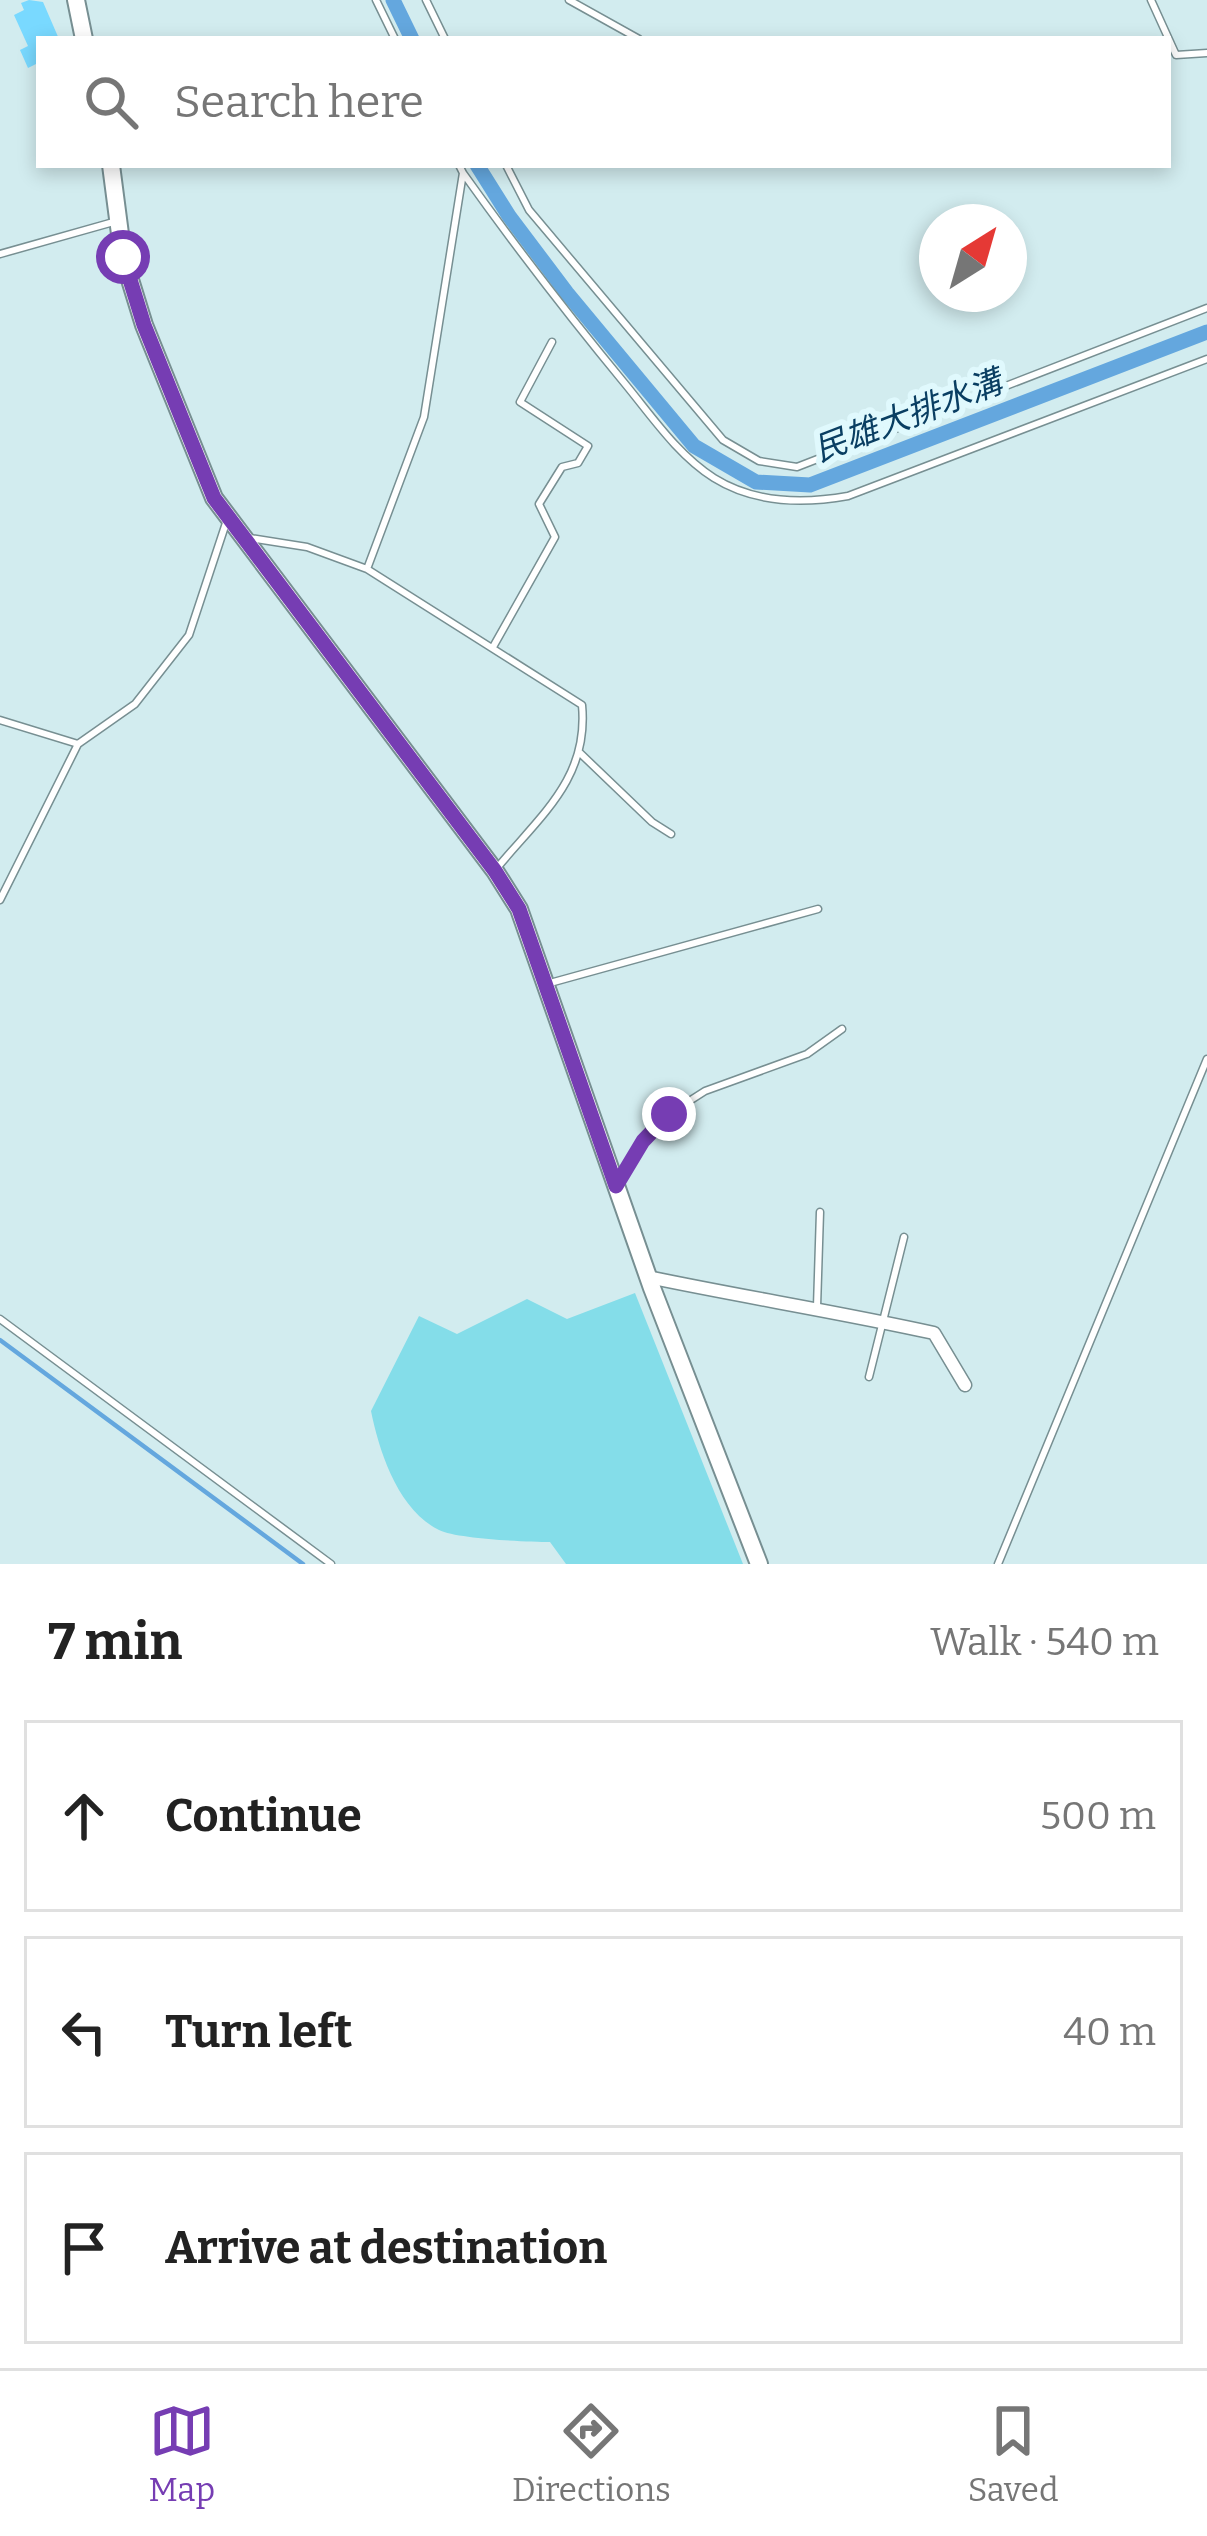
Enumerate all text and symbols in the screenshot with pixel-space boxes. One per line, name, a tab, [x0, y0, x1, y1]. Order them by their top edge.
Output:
search box	[36, 36, 1171, 168]
icon: search	[78, 69, 144, 135]
text: Search here	[174, 75, 424, 129]
north arrow	[919, 204, 1027, 312]
route start	[96, 230, 150, 284]
water label: 民雄大排水溝	[808, 360, 1011, 470]
route end	[642, 1087, 696, 1141]
text: 7 min	[48, 1611, 182, 1673]
text: Walk · 540 m	[930, 1619, 1159, 1665]
icon: ahead	[51, 1783, 117, 1849]
text: Continue	[165, 1789, 362, 1843]
text: 500 m	[1040, 1793, 1156, 1839]
icon: left	[51, 1999, 117, 2065]
text: Turn left	[165, 2005, 352, 2059]
text: 40 m	[1063, 2009, 1156, 2055]
icon: arrive	[51, 2215, 117, 2281]
text: Arrive at destination	[165, 2221, 607, 2275]
tab: Map	[149, 2398, 215, 2510]
tab: Directions	[512, 2398, 671, 2510]
tab: Saved	[968, 2398, 1058, 2510]

